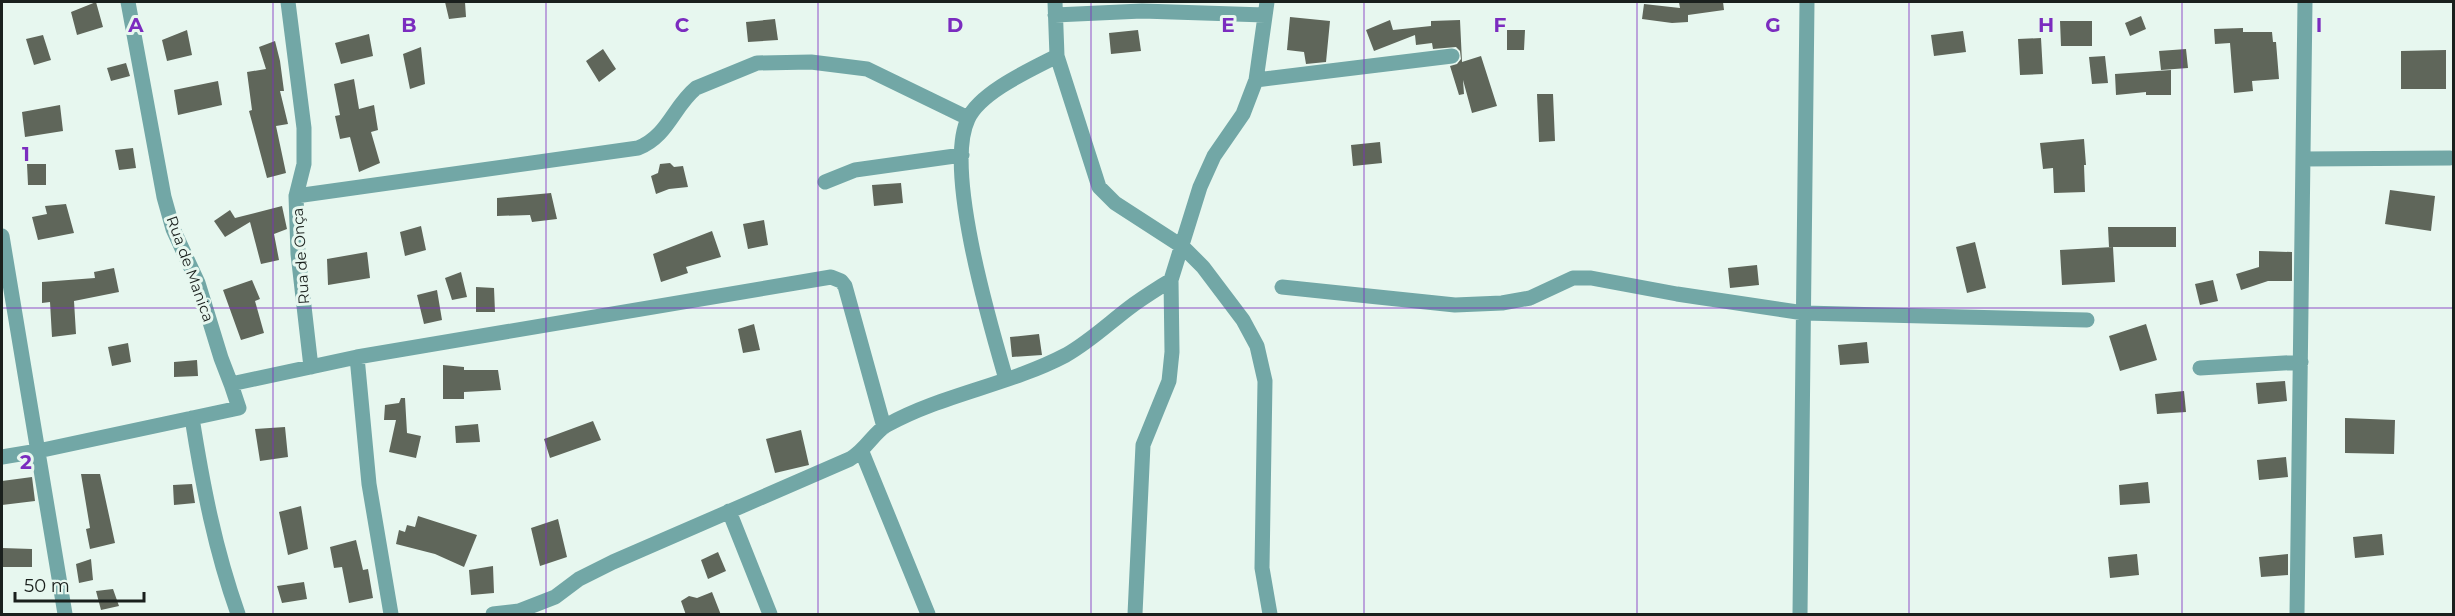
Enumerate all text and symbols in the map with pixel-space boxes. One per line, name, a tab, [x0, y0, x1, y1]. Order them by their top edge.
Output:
text: A	[127, 13, 144, 37]
text: B	[401, 13, 417, 37]
text: C	[675, 13, 690, 37]
text: D	[947, 13, 963, 37]
text: E	[1221, 13, 1235, 37]
text: F	[1494, 13, 1507, 37]
text: G	[1765, 13, 1781, 37]
text: H	[2038, 13, 2054, 37]
text: I	[2316, 13, 2322, 37]
text: 1	[22, 142, 30, 166]
street label: Rua de Onça	[288, 207, 313, 305]
street label: Rua de Manica	[162, 213, 218, 324]
text: 2	[20, 450, 32, 474]
scale bar	[15, 565, 144, 603]
text: 50 m	[24, 575, 70, 597]

